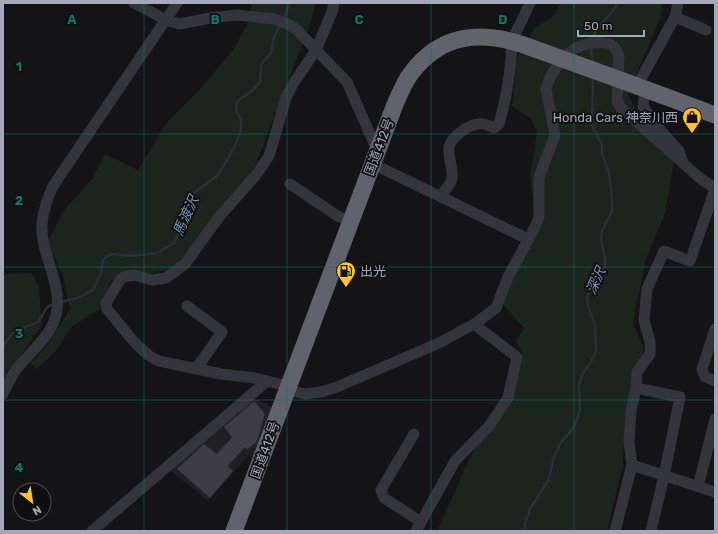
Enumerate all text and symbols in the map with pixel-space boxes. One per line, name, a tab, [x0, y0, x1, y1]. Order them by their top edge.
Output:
text: A	[67, 12, 77, 27]
text: B	[210, 12, 220, 27]
text: C	[354, 12, 364, 27]
text: D	[498, 12, 508, 27]
scale bar	[578, 12, 644, 38]
text: 50 m	[584, 19, 612, 33]
text: 1	[16, 59, 22, 74]
shop icon: Honda Cars 神奈川西	[681, 106, 703, 134]
place label: Honda Cars 神奈川西	[553, 110, 678, 125]
street label: 国道412号	[361, 116, 397, 178]
water label: 馬渡沢	[170, 192, 203, 239]
text: 2	[15, 193, 23, 208]
fuel station icon: 出光	[335, 260, 357, 288]
water label: 深沢	[582, 263, 610, 297]
place label: 出光	[360, 264, 386, 279]
text: 3	[15, 326, 24, 341]
street label: 国道412号	[248, 419, 282, 481]
text: 4	[15, 460, 24, 475]
north arrow	[12, 482, 52, 522]
text: N	[30, 503, 43, 518]

